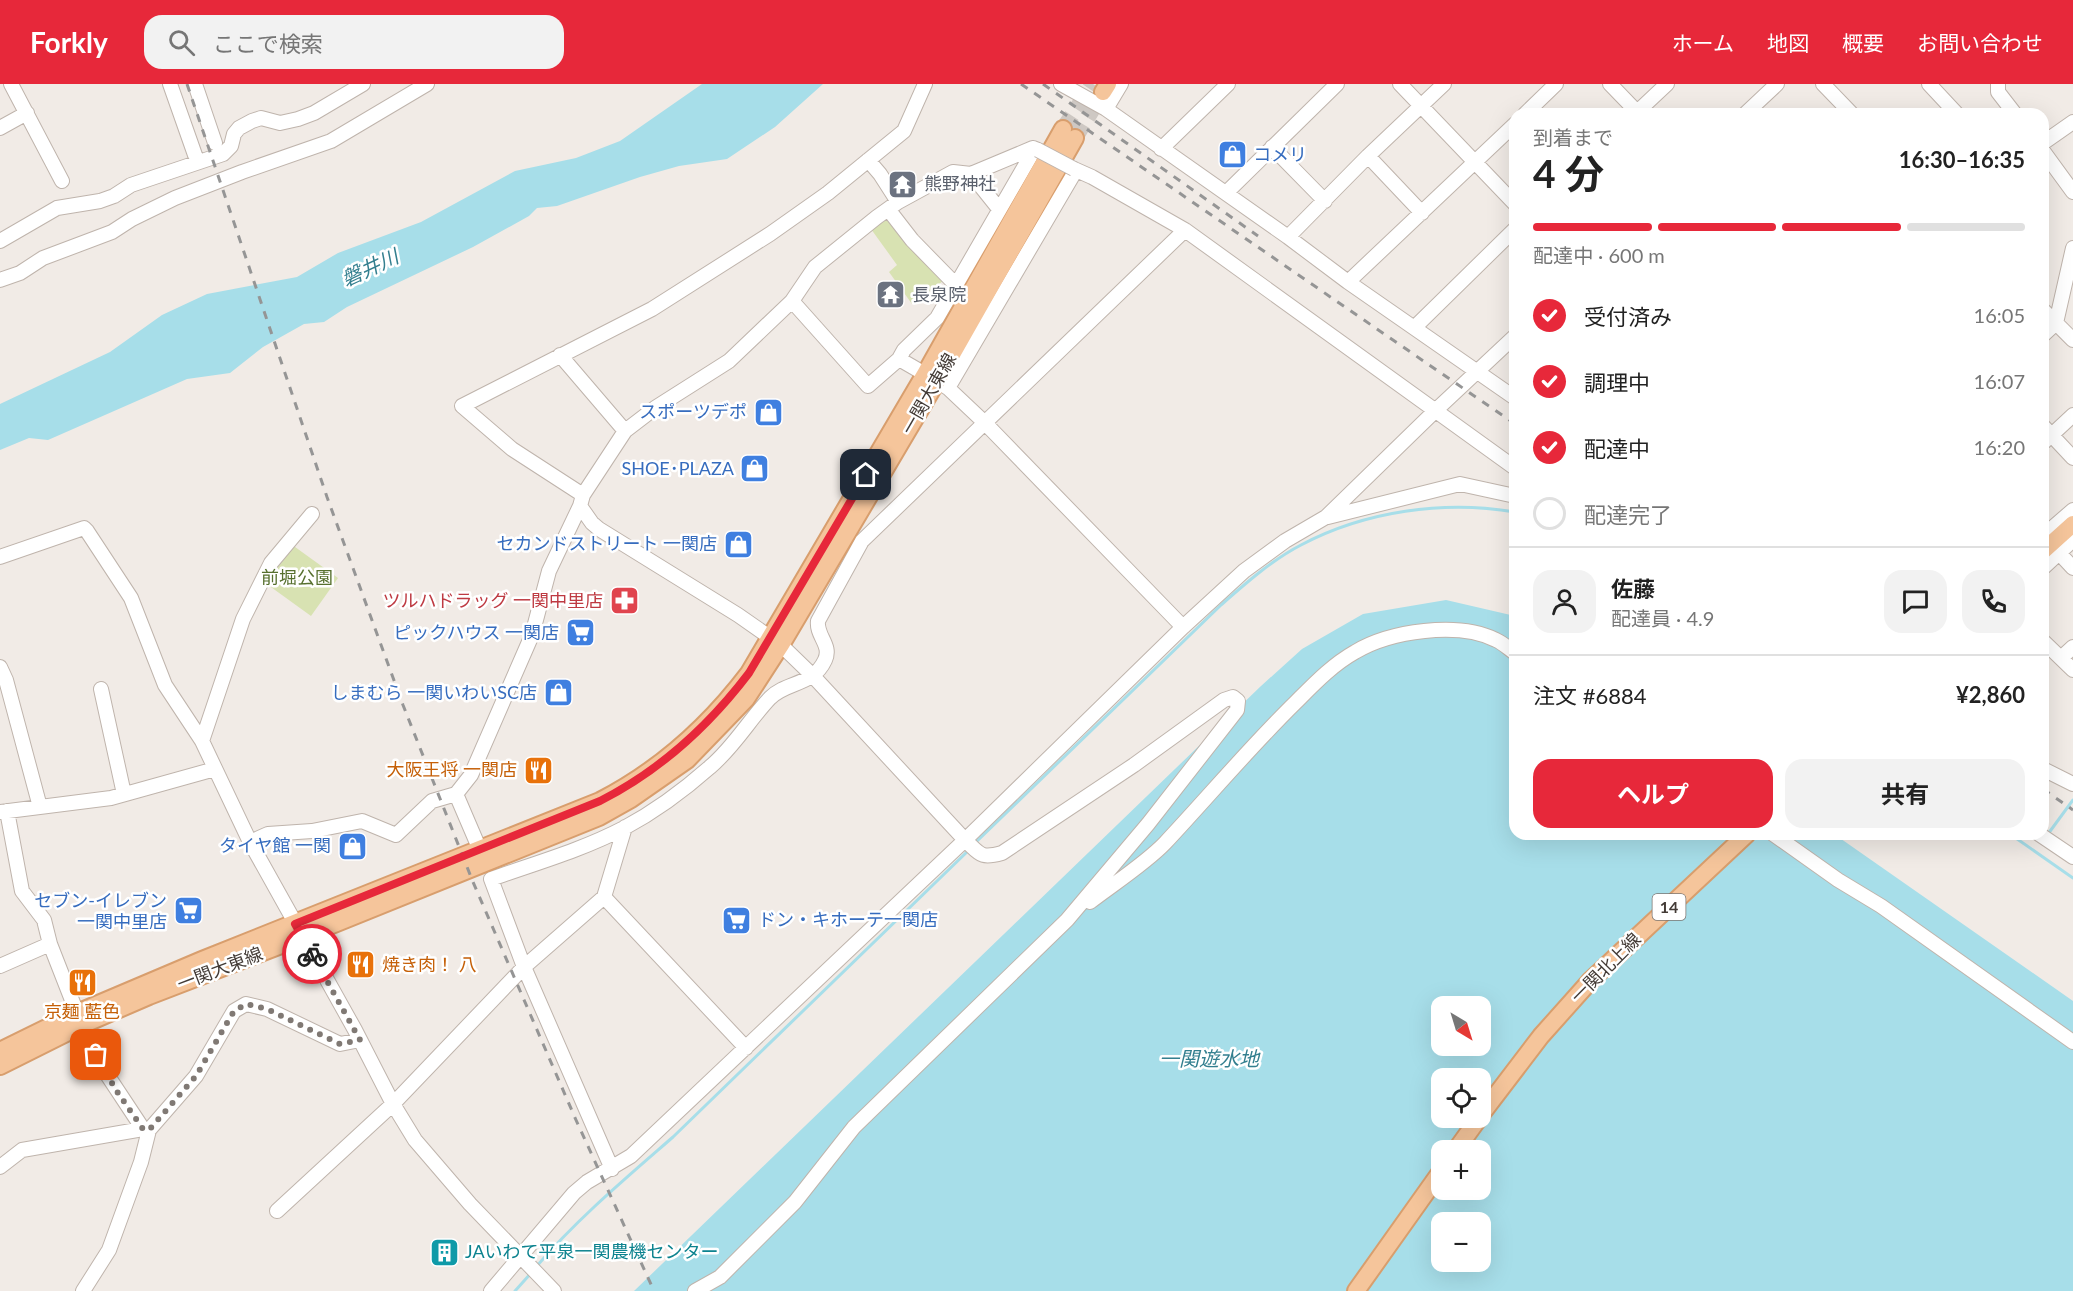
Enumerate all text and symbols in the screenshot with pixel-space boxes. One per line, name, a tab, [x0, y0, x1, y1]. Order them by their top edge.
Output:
search box	[144, 15, 564, 69]
text: Forkly	[30, 25, 108, 59]
icon: search	[165, 26, 198, 59]
text: ここで検索	[213, 30, 323, 57]
text: ホーム	[1672, 30, 1734, 55]
text: 地図	[1767, 30, 1809, 55]
text: 概要	[1842, 30, 1884, 55]
text: お問い合わせ	[1917, 30, 2043, 55]
text: 到着まで	[1533, 125, 1613, 149]
shop icon: コメリ	[1216, 139, 1248, 171]
place label: コメリ	[1253, 143, 1307, 165]
text: 16:30–16:35	[1899, 146, 2025, 173]
text: 4 分	[1533, 150, 1604, 196]
temple icon: 熊野神社	[887, 168, 919, 200]
place label: 熊野神社	[924, 172, 996, 194]
water label: 磐井川	[337, 243, 404, 291]
text: 配達中 · 600 m	[1533, 243, 1665, 267]
temple icon: 長泉院	[875, 279, 907, 311]
place label: 長泉院	[912, 283, 966, 305]
icon: check	[1533, 299, 1566, 332]
text: 受付済み	[1584, 303, 1672, 330]
text: 16:05	[1974, 303, 2025, 327]
street label: 一関大東線	[896, 349, 960, 438]
icon: check	[1533, 365, 1566, 398]
text: 調理中	[1584, 369, 1650, 396]
text: 16:07	[1974, 369, 2025, 393]
shop icon: スポーツデポ	[752, 396, 784, 428]
place label: スポーツデポ	[639, 400, 747, 422]
icon: check	[1533, 431, 1566, 464]
text: 配達中	[1584, 435, 1650, 462]
text: 16:20	[1974, 435, 2025, 459]
pin	[840, 449, 891, 500]
shop icon: SHOE･PLAZA	[739, 453, 771, 485]
place label: SHOE･PLAZA	[621, 457, 735, 479]
icon: home	[849, 458, 882, 491]
text: 配達完了	[1584, 501, 1672, 528]
shop icon: セカンドストリート 一関店	[722, 528, 754, 560]
place label: セカンドストリート 一関店	[496, 532, 717, 554]
park label: 前堀公園	[261, 566, 333, 588]
button: person	[1533, 570, 1596, 633]
button: chat	[1884, 570, 1947, 633]
button: phone	[1962, 570, 2025, 633]
text: 佐藤	[1611, 575, 1655, 602]
pharmacy icon: ツルハドラッグ 一関中里店	[608, 585, 640, 617]
place label: ツルハドラッグ 一関中里店	[382, 589, 603, 611]
text: 配達員 · 4.9	[1611, 606, 1714, 630]
supermarket icon: ピックハウス 一関店	[564, 617, 596, 649]
place label: ピックハウス 一関店	[393, 621, 559, 643]
shop icon: しまむら 一関いわいSC店	[542, 677, 574, 709]
place label: しまむら 一関いわいSC店	[331, 681, 537, 703]
text: ¥2,860	[1956, 681, 2025, 708]
text: 注文 #6884	[1533, 682, 1646, 709]
restaurant icon: 大阪王将 一関店	[522, 754, 554, 786]
place label: 大阪王将 一関店	[386, 758, 517, 780]
button: ヘルプ	[1533, 759, 1773, 828]
button: 共有	[1785, 759, 2025, 828]
shop icon: タイヤ館 一関	[336, 830, 368, 862]
place label: タイヤ館 一関	[219, 834, 331, 856]
place label: セブン-イレブン 一関中里店	[34, 889, 167, 932]
road number: 14	[1652, 894, 1686, 920]
supermarket icon: セブン-イレブン 一関中里店	[172, 895, 204, 927]
supermarket icon: ドン・キホーテ一関店	[721, 904, 753, 936]
place label: ドン・キホーテ一関店	[758, 908, 938, 930]
courier	[282, 924, 342, 984]
street label: 一関北上線	[1566, 928, 1645, 1007]
icon: bike	[296, 938, 329, 971]
street label: 一関大東線	[174, 942, 266, 994]
restaurant icon: 焼き肉！ 八	[345, 949, 377, 981]
place label: 焼き肉！ 八	[382, 953, 477, 975]
restaurant icon: 京麺 藍色	[66, 967, 98, 999]
north arrow	[1431, 996, 1491, 1056]
map controls	[1431, 996, 1491, 1272]
place label: 京麺 藍色	[44, 1000, 120, 1022]
pin	[70, 1029, 121, 1080]
icon: bag	[79, 1038, 112, 1071]
water label: 一関遊水地	[1159, 1046, 1261, 1070]
button: locate	[1431, 1068, 1491, 1128]
button: +	[1431, 1140, 1491, 1200]
button: −	[1431, 1212, 1491, 1272]
building icon: JAいわて平泉一関農機センター	[428, 1236, 460, 1268]
place label: JAいわて平泉一関農機センター	[465, 1240, 719, 1262]

